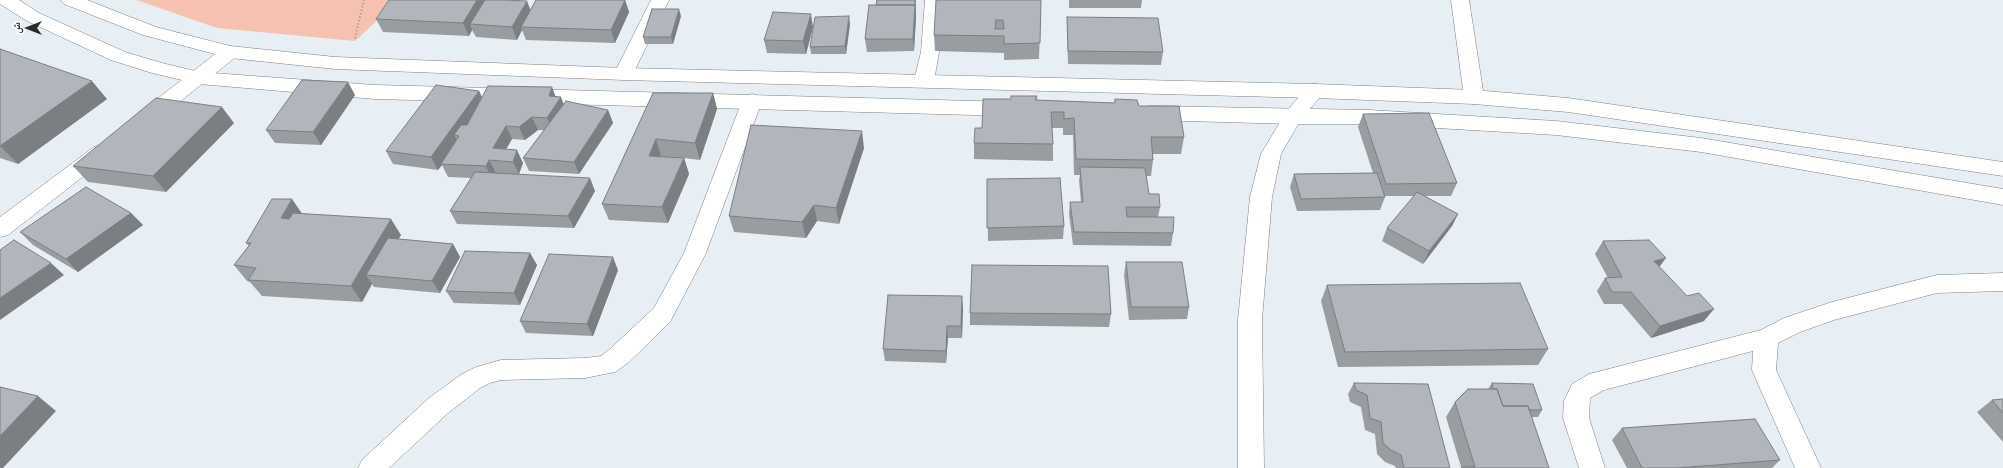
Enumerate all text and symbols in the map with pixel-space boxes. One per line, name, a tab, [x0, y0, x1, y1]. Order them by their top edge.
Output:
north arrow	[8, 8, 48, 48]
text: ش	[9, 22, 22, 34]

